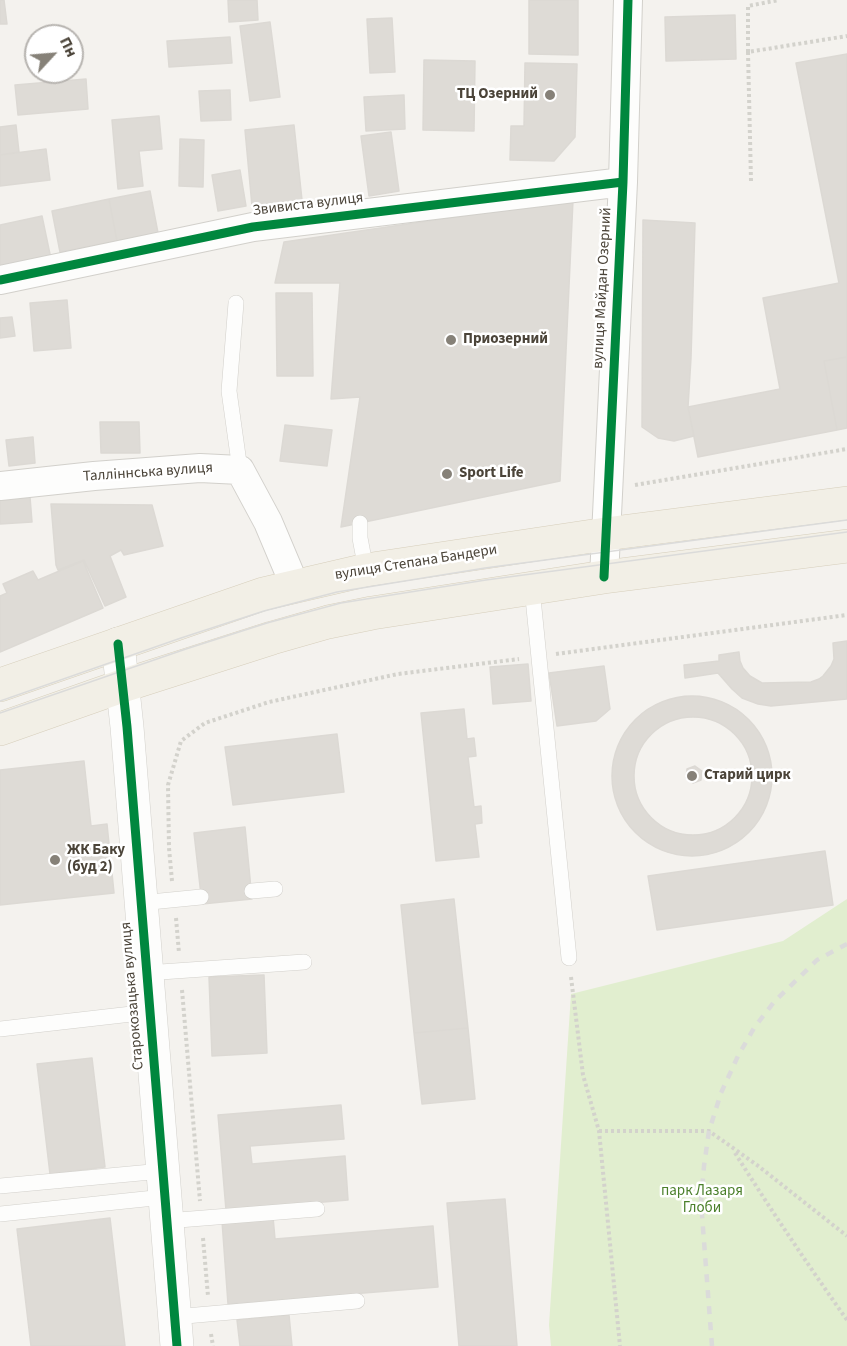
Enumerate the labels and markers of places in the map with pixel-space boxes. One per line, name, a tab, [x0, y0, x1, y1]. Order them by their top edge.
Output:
place label: ТЦ Озерний	[457, 86, 538, 104]
marker: ТЦ Озерний	[543, 88, 557, 102]
place label: Приозерний	[463, 331, 548, 349]
marker: Приозерний	[444, 333, 458, 347]
place label: Sport Life	[459, 465, 524, 483]
marker: Sport Life	[440, 467, 454, 481]
place label: Старий цирк	[704, 767, 791, 785]
marker: Старий цирк	[685, 769, 699, 783]
place label: ЖК Баку (буд 2)	[67, 842, 125, 877]
marker: ЖК Баку (буд 2)	[48, 853, 62, 867]

